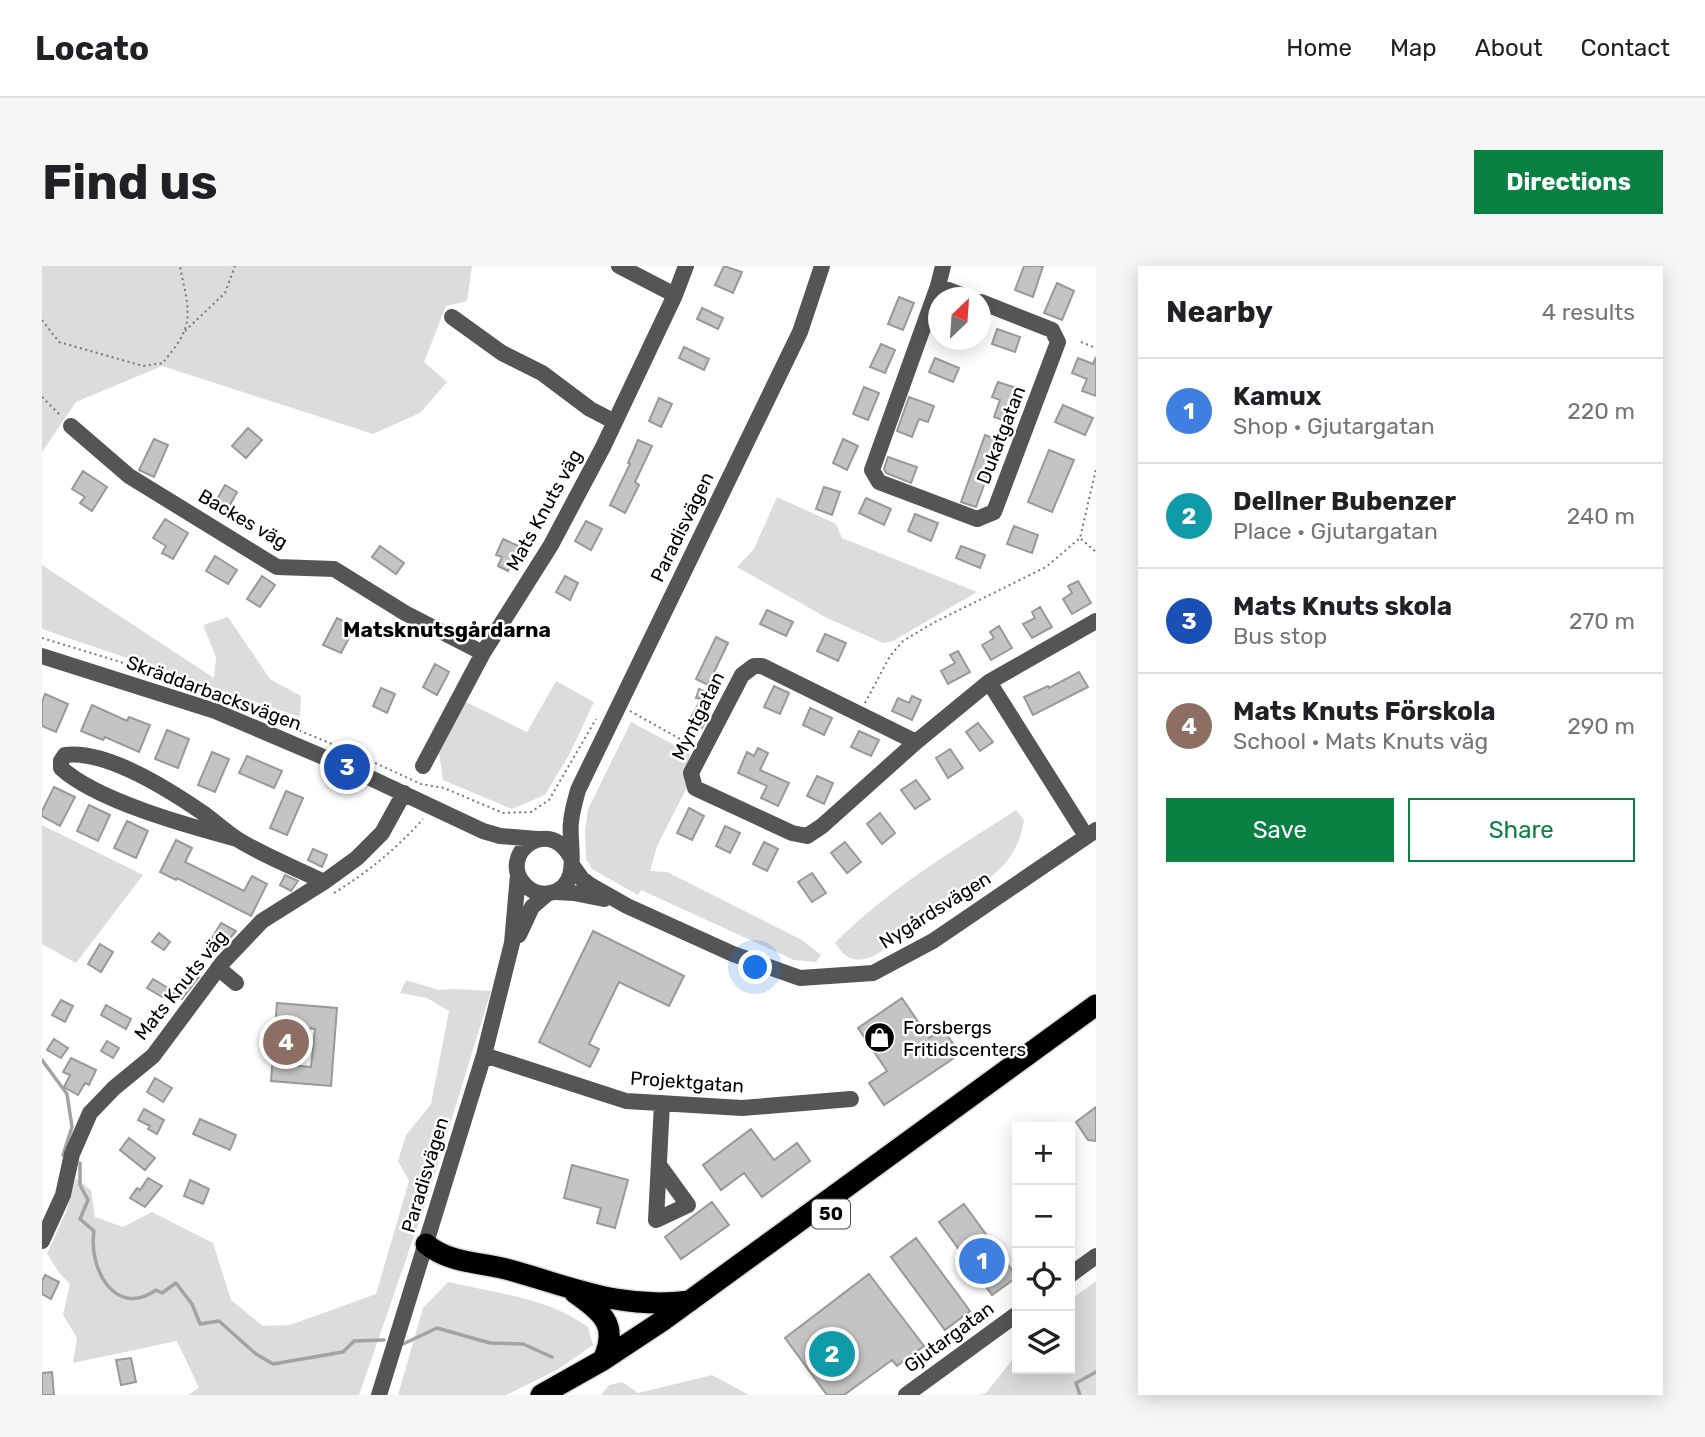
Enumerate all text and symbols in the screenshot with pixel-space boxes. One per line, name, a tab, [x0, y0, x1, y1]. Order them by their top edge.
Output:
text: Locato	[35, 29, 149, 68]
text: Home	[1286, 34, 1352, 62]
text: Map	[1390, 34, 1437, 62]
text: About	[1475, 34, 1543, 62]
text: Contact	[1581, 34, 1670, 62]
button: Directions	[1474, 150, 1663, 214]
text: Find us	[42, 153, 218, 211]
north arrow	[928, 287, 991, 350]
text: Nearby	[1166, 294, 1273, 330]
text: 4 results	[1542, 298, 1635, 326]
text: Kamux	[1233, 381, 1321, 412]
street label: Dukatgatan	[972, 383, 1030, 487]
text: 1	[1183, 397, 1195, 425]
text: 220 m	[1567, 397, 1635, 425]
text: Shop · Gjutargatan	[1233, 412, 1435, 440]
street label: Mats Knuts väg	[501, 445, 587, 575]
street label: Paradisvägen	[645, 468, 719, 586]
street label: Backes väg	[194, 484, 292, 554]
text: Dellner Bubenzer	[1233, 486, 1456, 517]
text: 2	[1182, 502, 1196, 530]
text: 240 m	[1567, 502, 1635, 530]
text: Place · Gjutargatan	[1233, 517, 1438, 545]
text: Mats Knuts skola	[1233, 591, 1452, 622]
text: 3	[1181, 607, 1197, 635]
text: 270 m	[1569, 607, 1635, 635]
district label: Matsknutsgårdarna	[343, 617, 551, 642]
text: Bus stop	[1233, 622, 1327, 650]
street label: Skräddarbacksvägen	[123, 651, 305, 735]
street label: Myntgatan	[667, 668, 729, 764]
text: Mats Knuts Förskola	[1233, 696, 1496, 727]
text: 4	[1181, 712, 1197, 740]
text: 290 m	[1567, 712, 1635, 740]
text: School · Mats Knuts väg	[1233, 727, 1488, 755]
pin: 3	[324, 741, 370, 793]
button: Save	[1166, 798, 1394, 862]
button: Share	[1408, 798, 1635, 862]
street label: Nygårdsvägen	[875, 867, 995, 953]
street label: Mats Knuts väg	[130, 925, 232, 1045]
your location	[738, 950, 772, 984]
pin: 4	[263, 1016, 309, 1068]
place label: Forsbergs Fritidscenters	[903, 1016, 1026, 1061]
shop icon: Forsbergs Fritidscenters	[863, 1021, 897, 1055]
street label: Projektgatan	[629, 1067, 745, 1097]
street label: Paradisvägen	[397, 1115, 453, 1235]
map controls	[1012, 1122, 1075, 1374]
button: +	[1012, 1122, 1075, 1185]
button: −	[1012, 1185, 1075, 1248]
road number: 50	[812, 1199, 850, 1228]
pin: 1	[959, 1235, 1005, 1287]
button: locate	[1012, 1248, 1075, 1311]
street label: Gjutargatan	[900, 1297, 998, 1377]
button: layers	[1012, 1311, 1075, 1374]
pin: 2	[809, 1328, 855, 1380]

